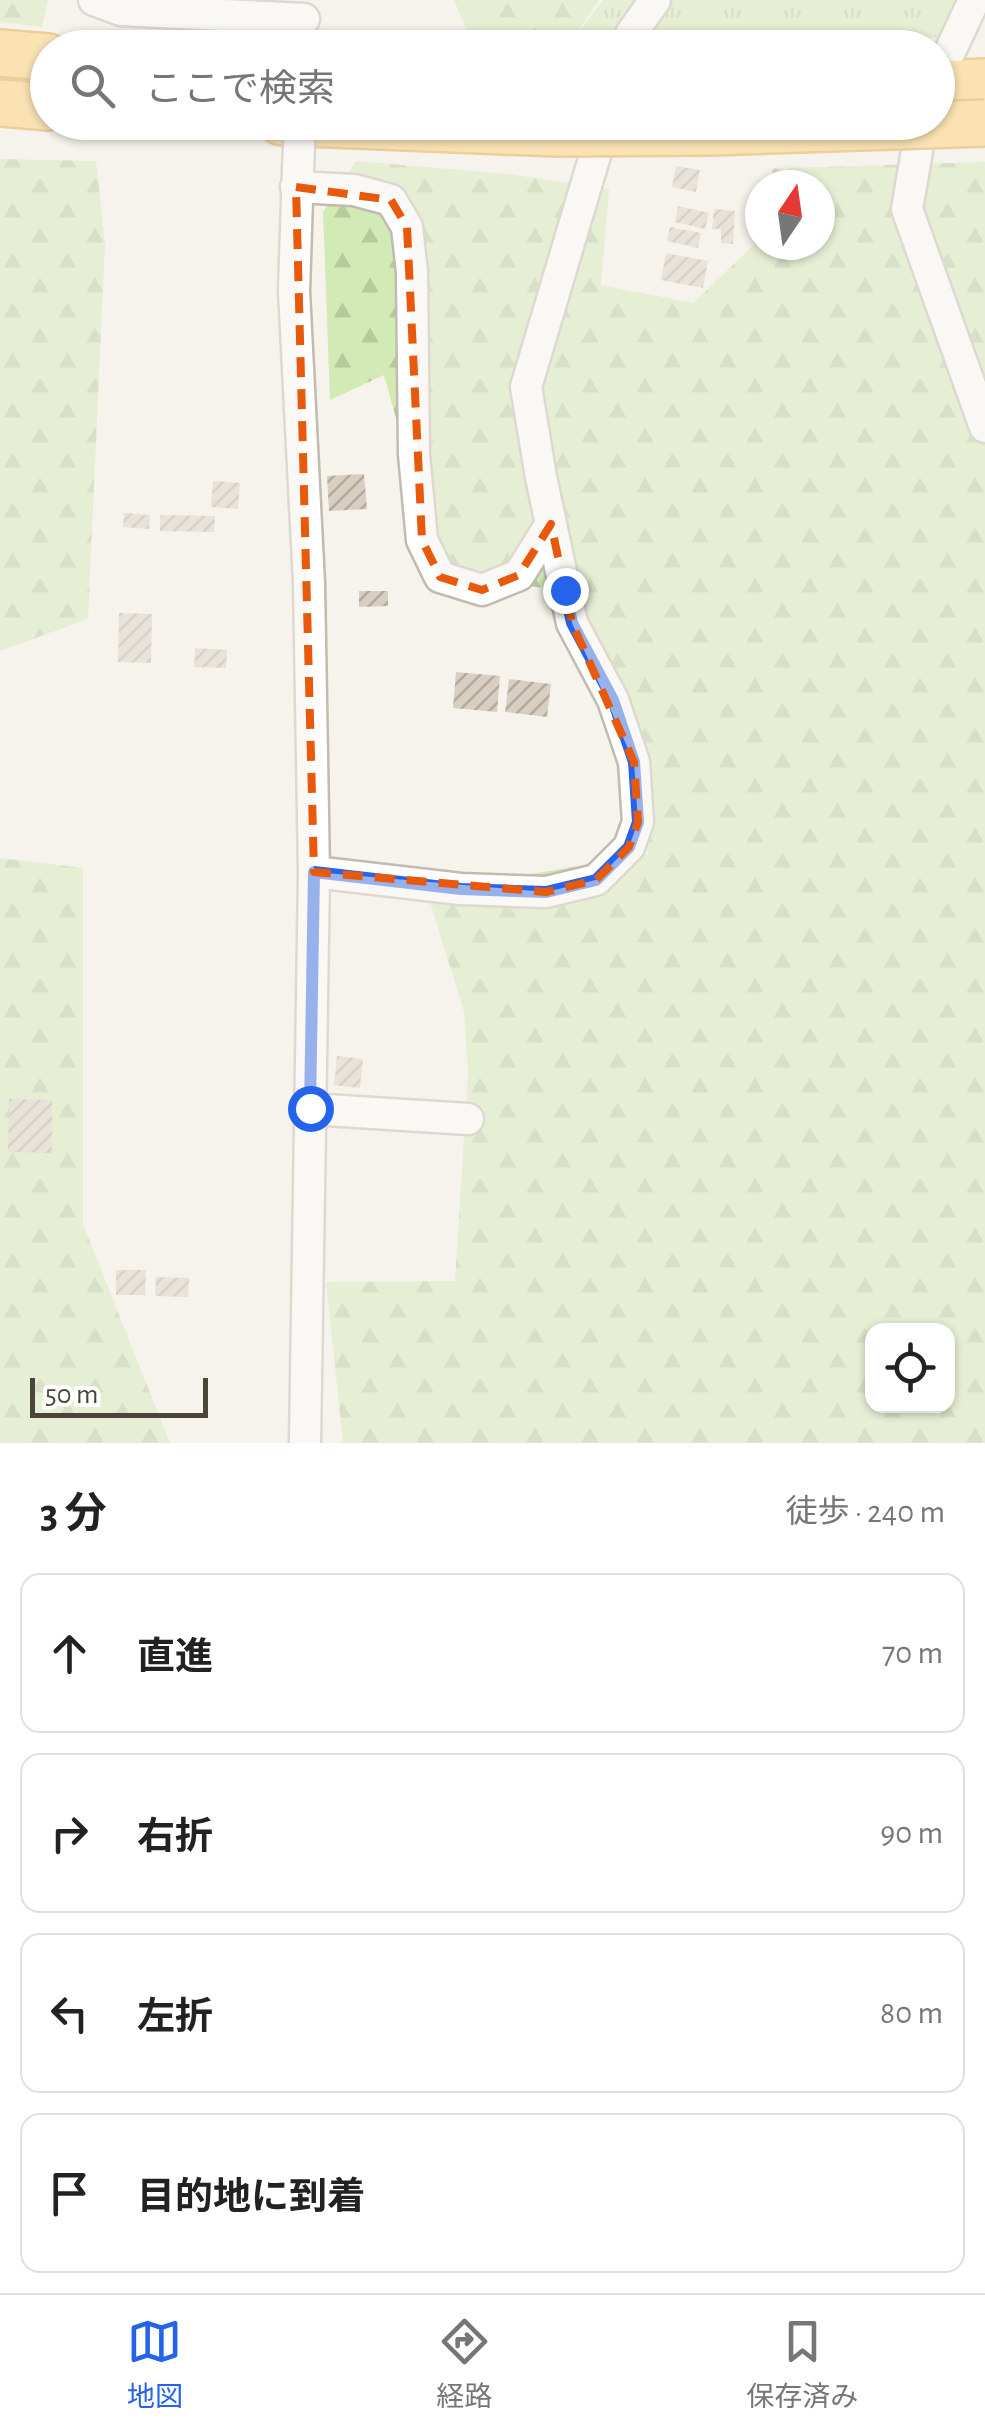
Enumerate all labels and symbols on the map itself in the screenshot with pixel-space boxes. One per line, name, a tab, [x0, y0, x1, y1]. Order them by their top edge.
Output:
north arrow	[745, 170, 835, 260]
route end	[543, 568, 589, 614]
route start	[288, 1086, 334, 1132]
scale bar	[30, 1373, 208, 1418]

